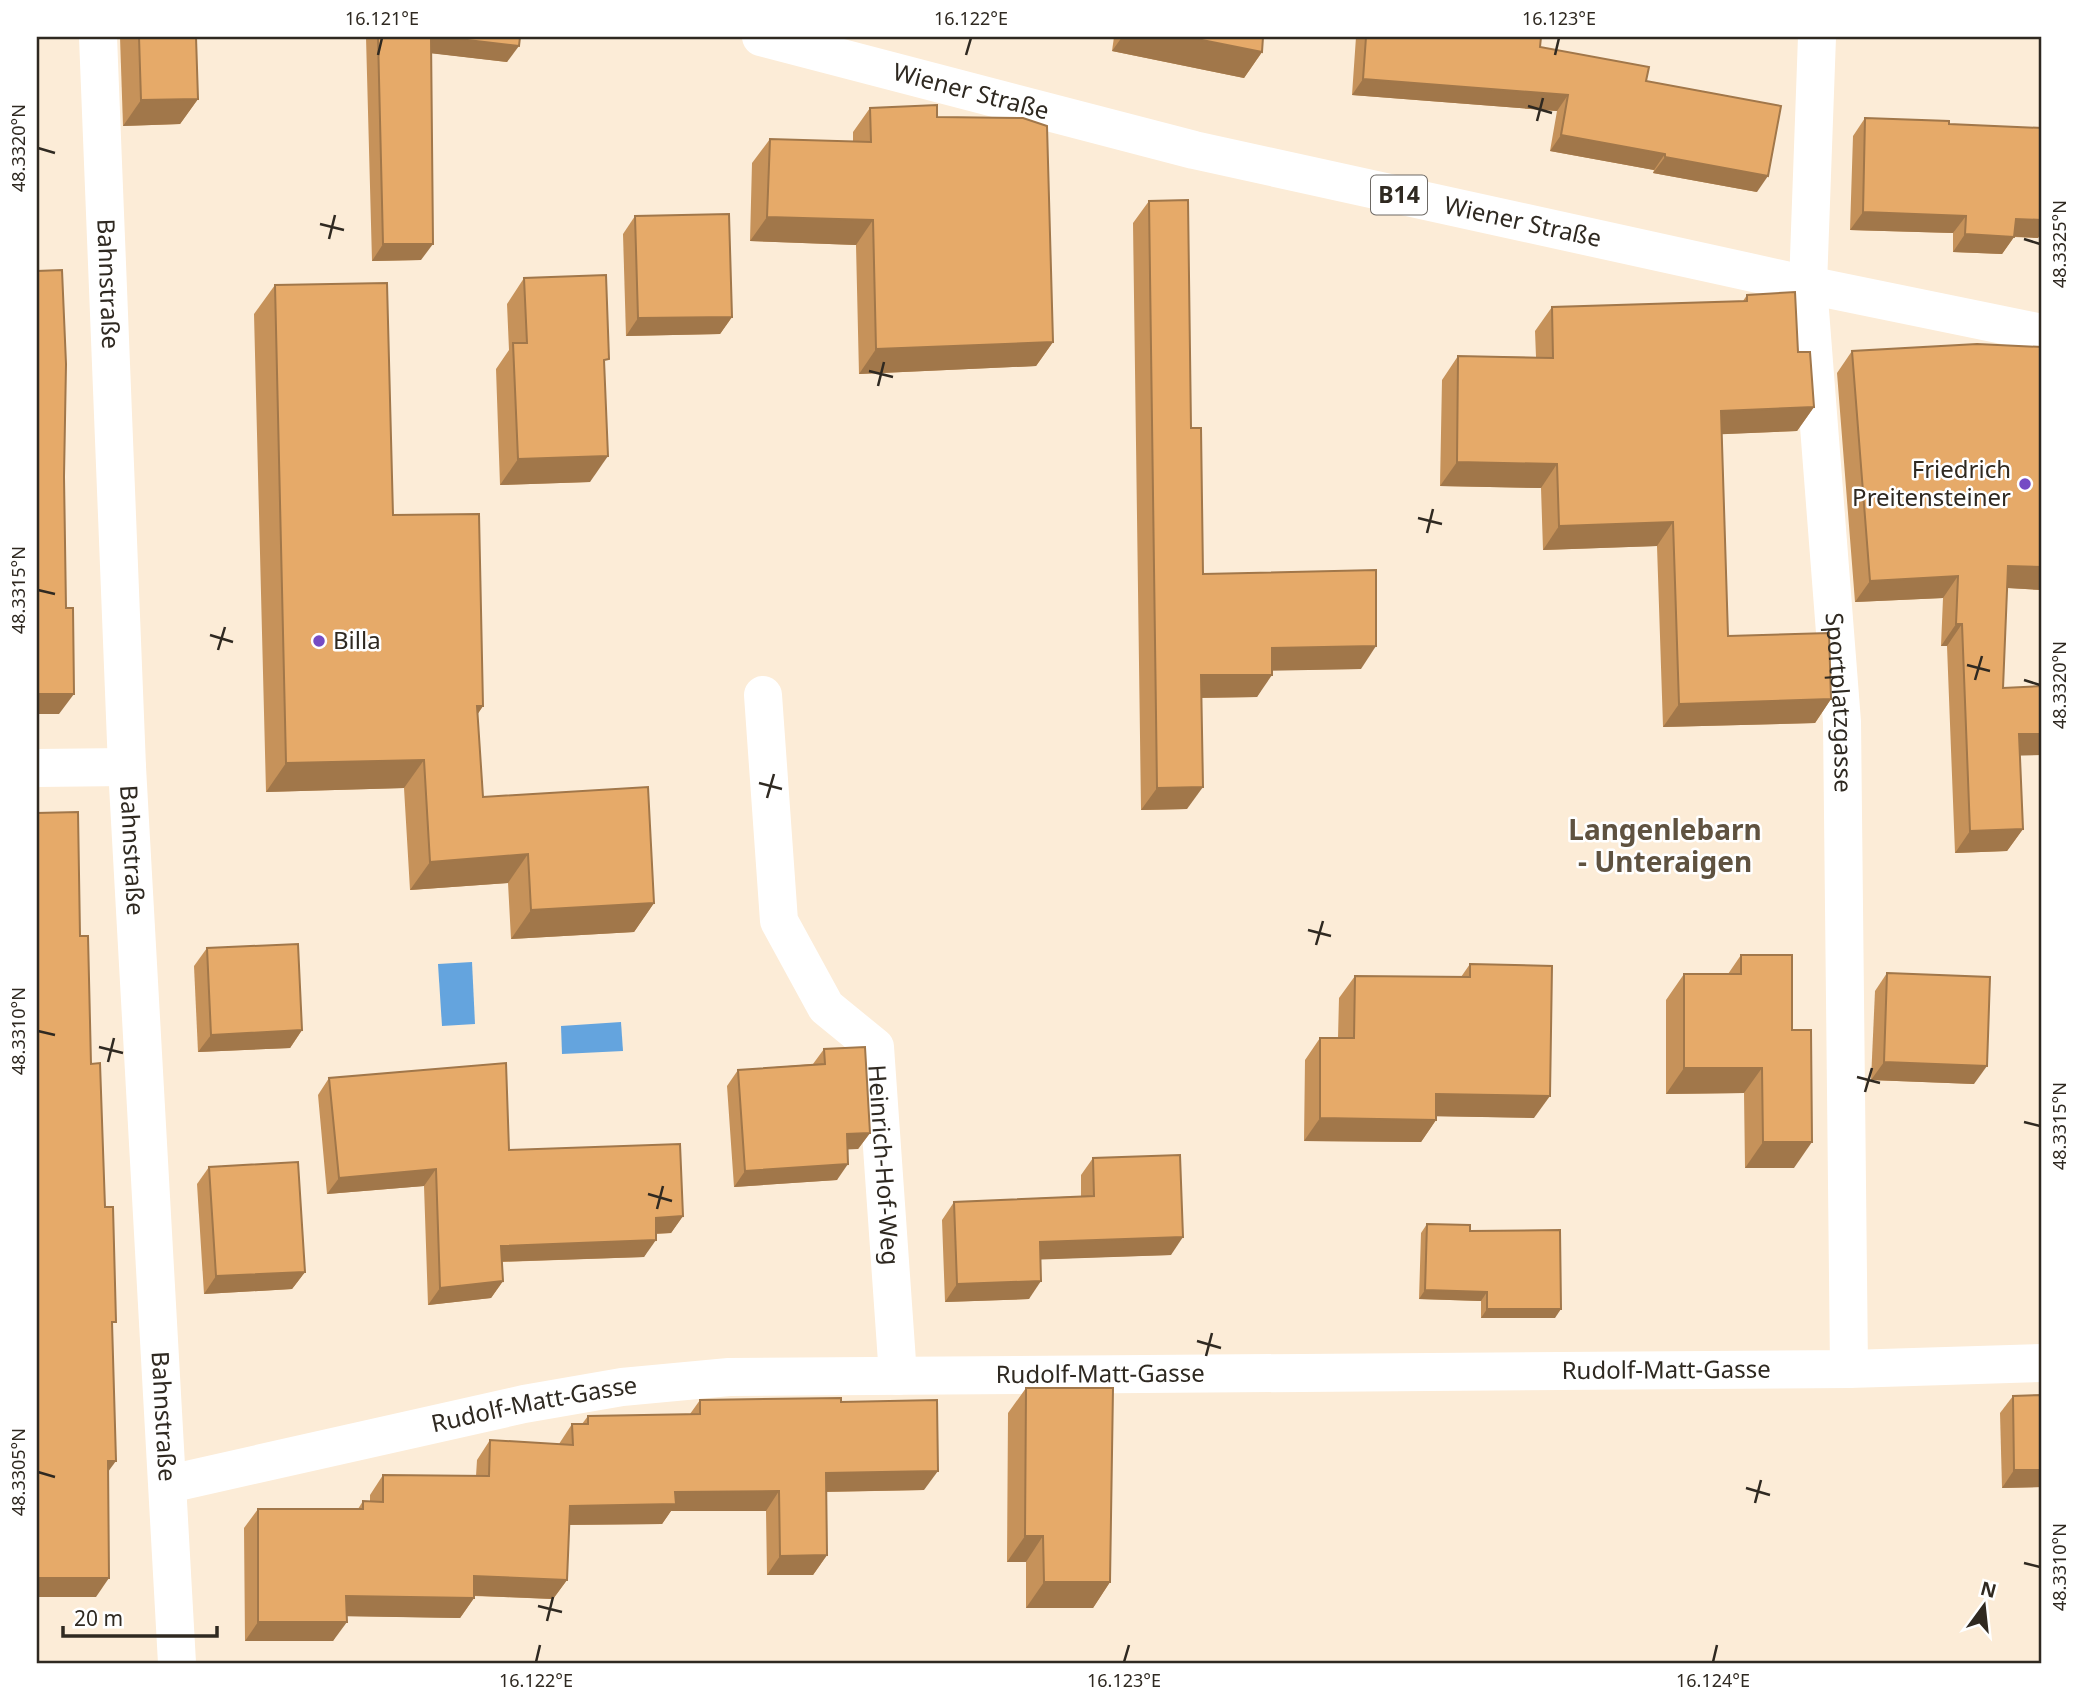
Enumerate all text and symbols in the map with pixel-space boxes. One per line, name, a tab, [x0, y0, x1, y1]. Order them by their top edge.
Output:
text: 16.121°E	[345, 6, 419, 30]
text: 16.122°E	[934, 6, 1008, 30]
text: 16.123°E	[1522, 6, 1596, 30]
street label: Wiener Straße	[890, 54, 1053, 127]
text: 48.3320°N	[6, 104, 30, 192]
road number: B14	[1371, 176, 1427, 214]
street label: Wiener Straße	[1441, 187, 1605, 254]
text: 48.3325°N	[2047, 200, 2071, 288]
street label: Bahnstraße	[90, 218, 128, 350]
place label: Friedrich Preitensteiner	[1852, 452, 2011, 513]
marker: Friedrich Preitensteiner	[2017, 476, 2033, 492]
text: 48.3315°N	[6, 546, 30, 634]
street label: Sportplatzgasse	[1819, 611, 1861, 793]
place label: Billa	[333, 623, 381, 656]
marker: Billa	[311, 633, 327, 649]
text: 48.3320°N	[2047, 641, 2071, 729]
street label: Bahnstraße	[113, 784, 153, 916]
district label: Langenlebarn - Unteraigen	[1568, 810, 1762, 880]
text: 48.3310°N	[6, 987, 30, 1075]
street label: Heinrich-Hof-Weg	[861, 1063, 908, 1266]
text: 48.3315°N	[2047, 1082, 2071, 1170]
street label: Bahnstraße	[145, 1350, 185, 1482]
street label: Rudolf-Matt-Gasse	[1561, 1352, 1771, 1386]
street label: Rudolf-Matt-Gasse	[995, 1356, 1205, 1390]
street label: Rudolf-Matt-Gasse	[428, 1368, 639, 1439]
text: 48.3305°N	[6, 1428, 30, 1516]
text: 48.3310°N	[2047, 1523, 2071, 1611]
north arrow	[1950, 1570, 2020, 1640]
text: N	[1978, 1575, 1999, 1604]
scale bar	[63, 1595, 217, 1639]
text: 20 m	[74, 1604, 123, 1632]
text: 16.122°E	[499, 1668, 573, 1692]
text: 16.123°E	[1087, 1668, 1161, 1692]
text: 16.124°E	[1676, 1668, 1750, 1692]

